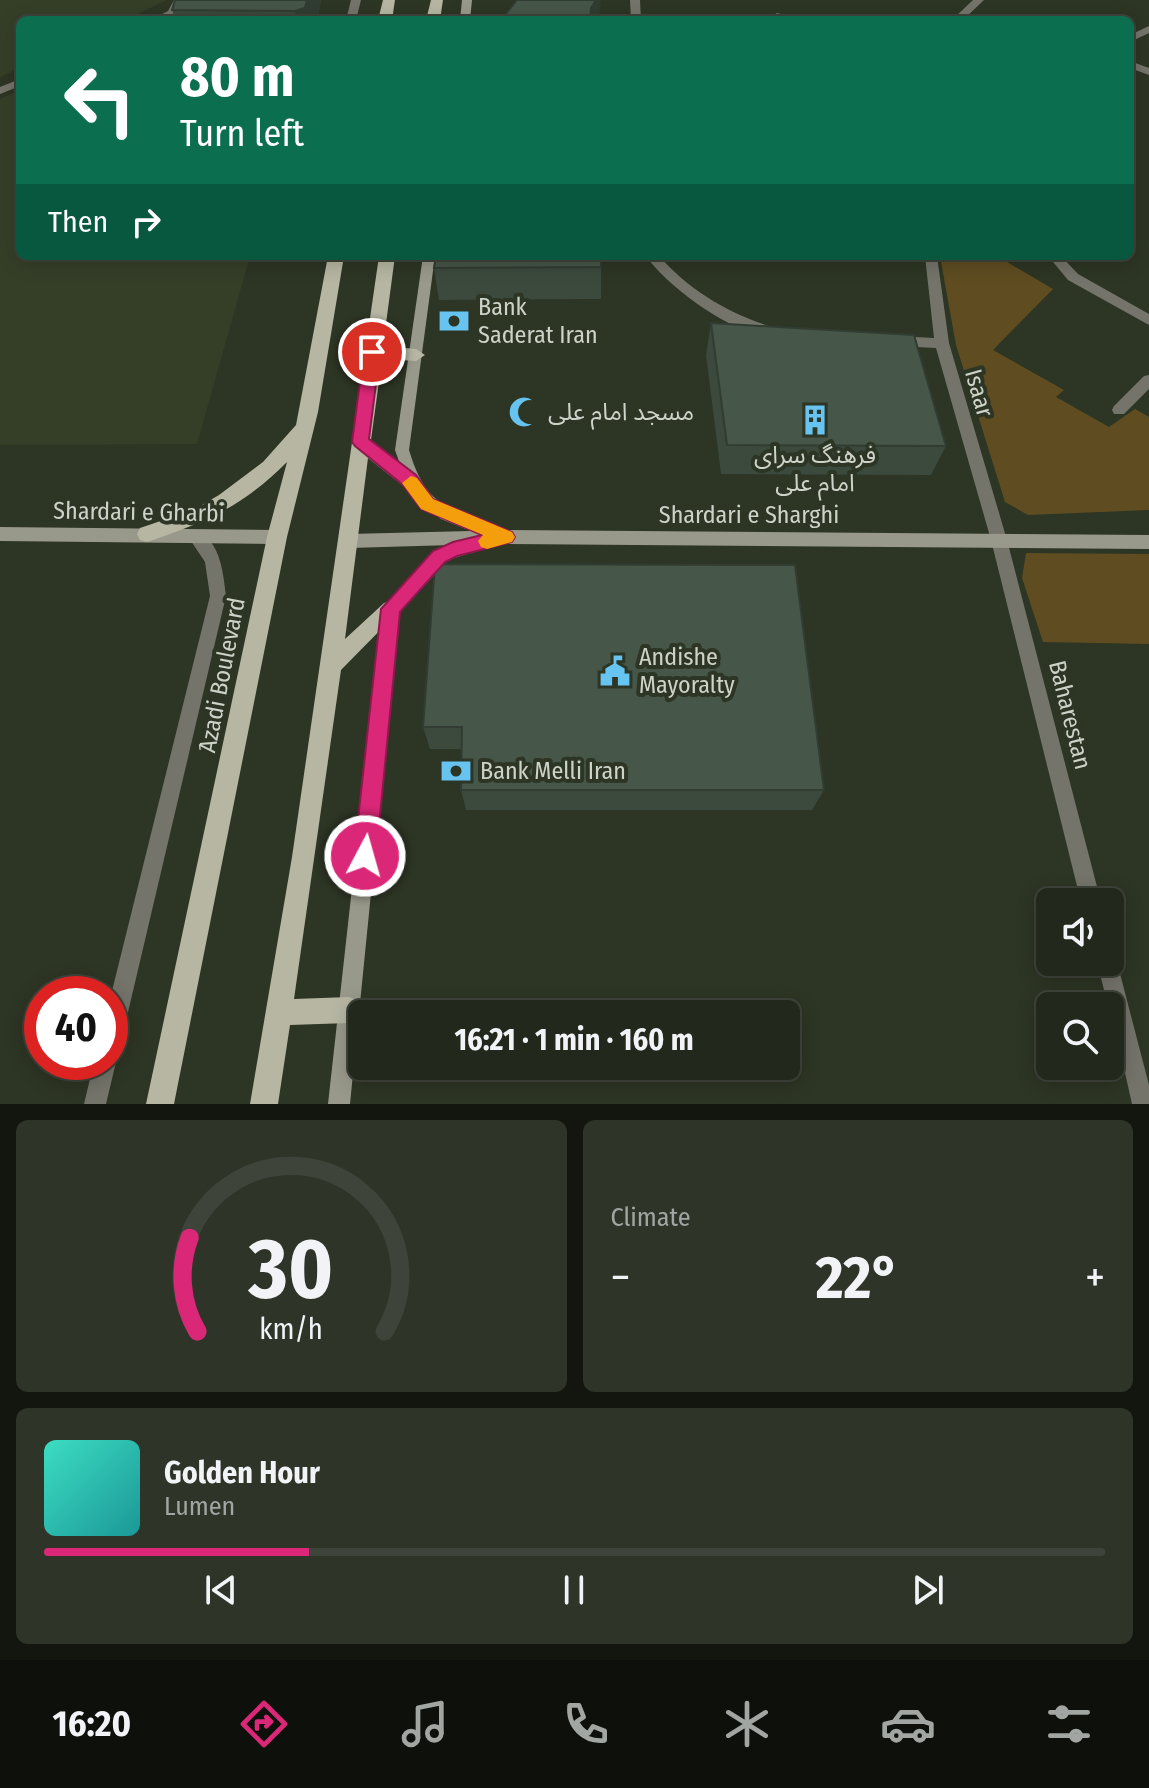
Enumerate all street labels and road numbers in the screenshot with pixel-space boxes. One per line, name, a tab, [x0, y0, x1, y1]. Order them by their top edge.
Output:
street label: Isaar	[959, 366, 999, 421]
street label: Shardari e Gharbi	[53, 497, 225, 527]
street label: Shardari e Sharghi	[659, 501, 839, 529]
street label: َAzadi Boulevard	[193, 595, 251, 755]
street label: Baharestan	[1043, 658, 1097, 772]

